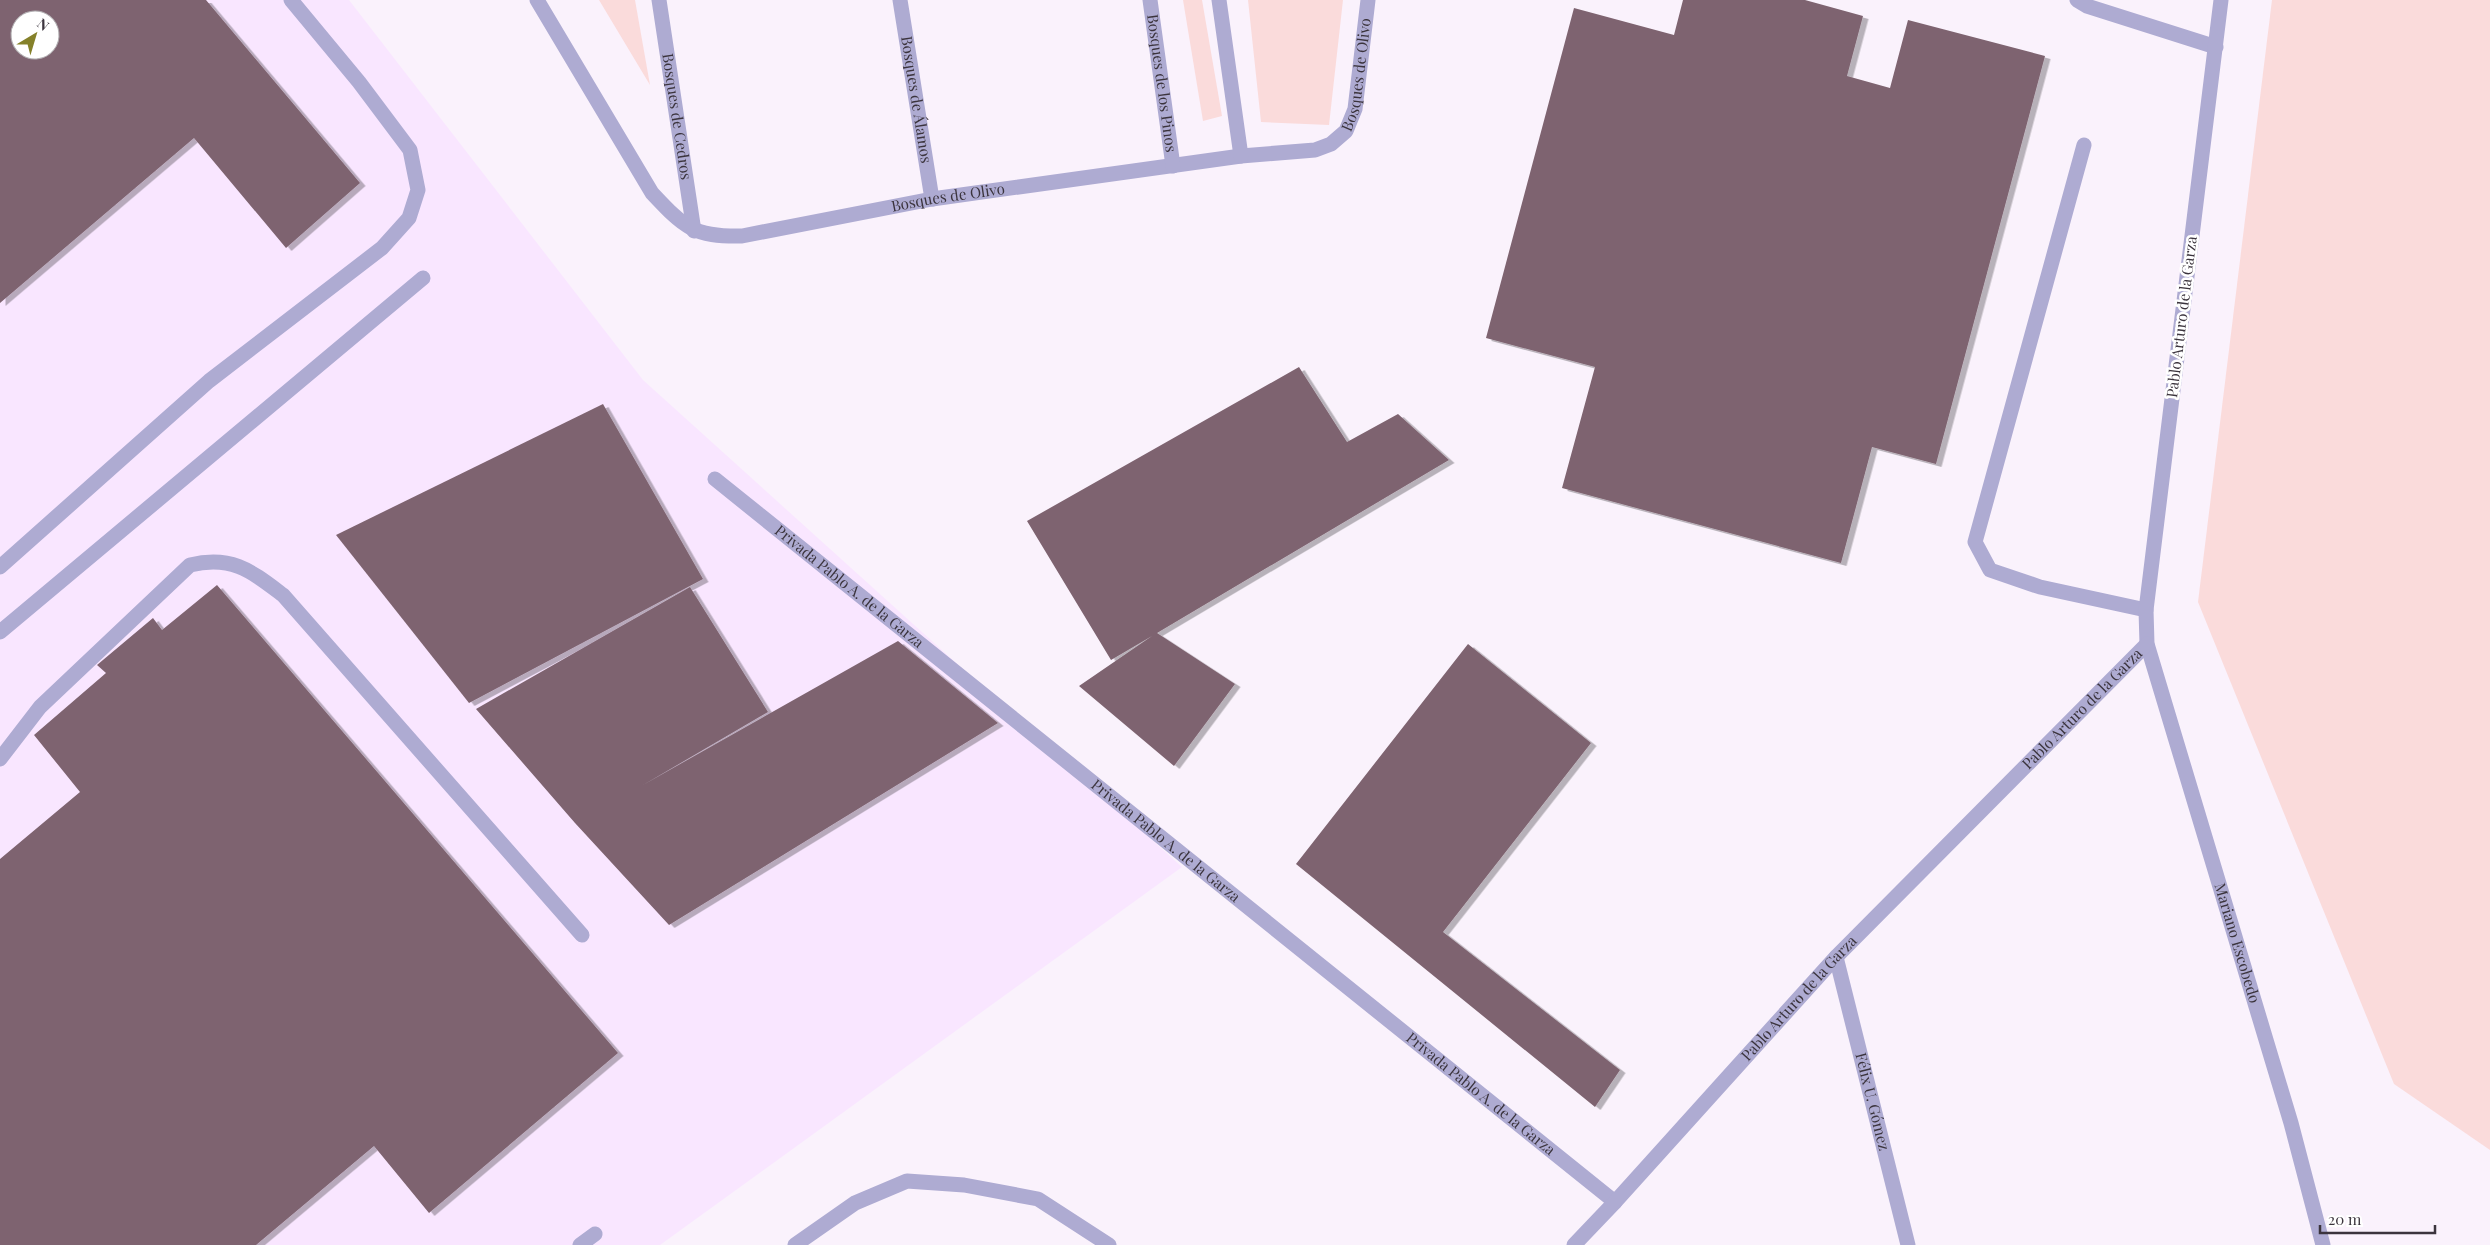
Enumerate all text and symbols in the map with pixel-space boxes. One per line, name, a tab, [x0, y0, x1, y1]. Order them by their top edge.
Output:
north arrow	[10, 10, 60, 60]
street label: Bosques de los Pinos	[1143, 13, 1182, 153]
text: N	[33, 14, 53, 35]
street label: Bosques de Olivo	[1336, 17, 1375, 134]
street label: Bosques de Álamos	[897, 34, 937, 165]
street label: Bosques de Cedros	[658, 52, 697, 181]
street label: Bosques de Olivo	[889, 178, 1006, 216]
street label: Pablo Arturo de la Garza	[2161, 234, 2201, 399]
street label: Privada Pablo A. de la Garza	[771, 520, 929, 652]
street label: Pablo Arturo de la Garza	[2017, 643, 2147, 773]
street label: Privada Pablo A. de la Garza	[1088, 774, 1245, 906]
street label: Mariano Escobedo	[2210, 880, 2265, 1005]
street label: Pablo Arturo de la Garza	[1736, 930, 1861, 1065]
street label: Privada Pablo A. de la Garza	[1403, 1027, 1560, 1159]
street label: Félix U. Gómez	[1851, 1050, 1895, 1152]
scale bar	[2320, 1202, 2435, 1234]
text: 20 m	[2328, 1209, 2362, 1229]

